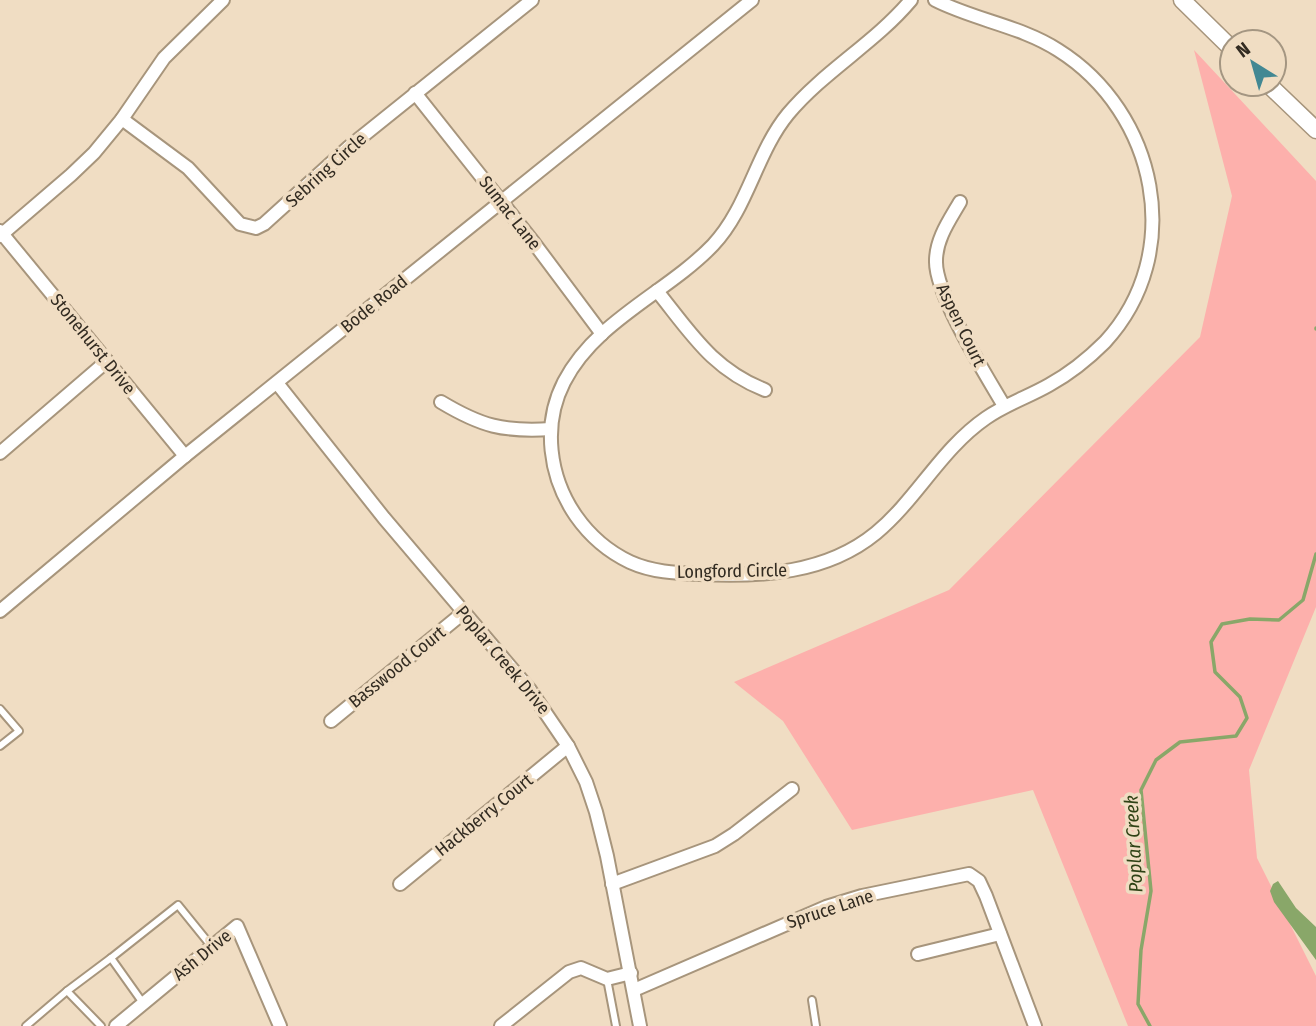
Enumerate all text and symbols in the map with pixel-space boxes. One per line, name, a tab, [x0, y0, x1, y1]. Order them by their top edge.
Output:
north arrow	[1218, 28, 1288, 98]
text: N	[1232, 37, 1255, 62]
street label: Sebring Circle	[281, 128, 371, 212]
street label: Sumac Lane	[474, 172, 546, 255]
street label: Bode Road	[336, 270, 412, 338]
street label: Aspen Court	[932, 280, 990, 370]
street label: Stonehurst Drive	[46, 289, 140, 399]
street label: Longford Circle	[677, 559, 787, 583]
street label: Poplar Creek Drive	[451, 601, 555, 719]
street label: Basswood Court	[344, 621, 450, 713]
street label: Hackberry Court	[431, 769, 537, 861]
water label: Poplar Creek	[1119, 795, 1148, 893]
street label: Spruce Lane	[784, 885, 876, 933]
street label: Ash Drive	[168, 925, 236, 985]

